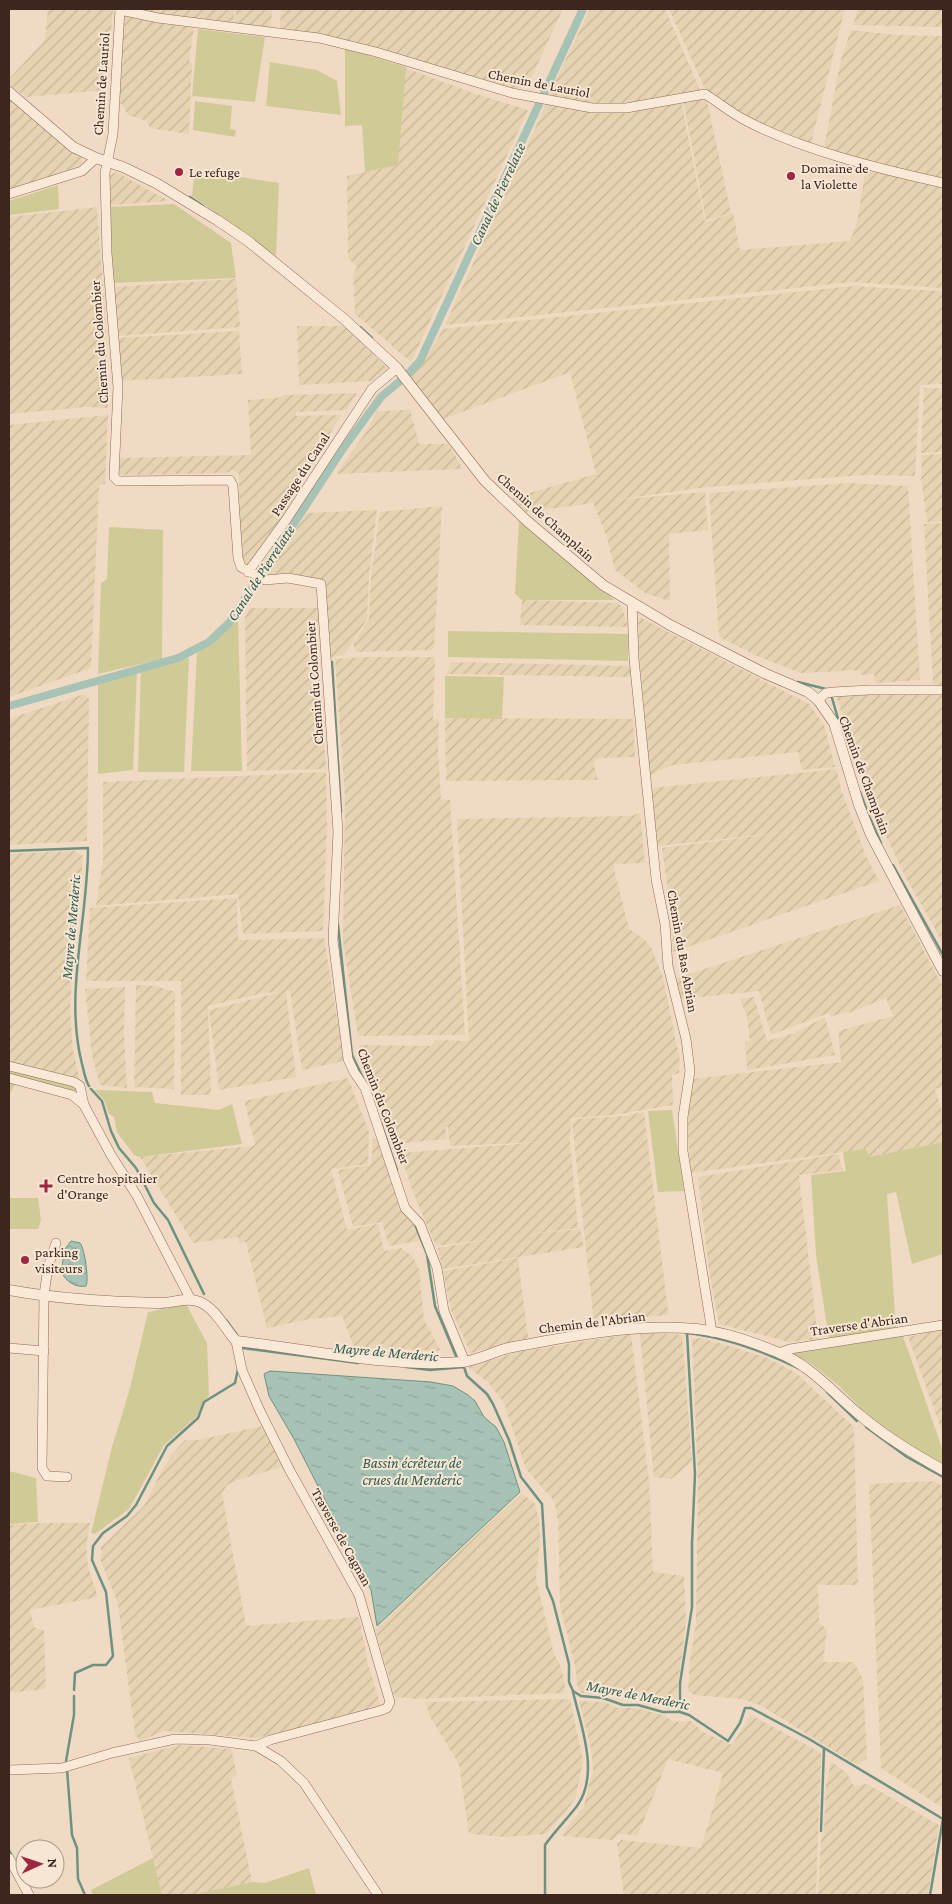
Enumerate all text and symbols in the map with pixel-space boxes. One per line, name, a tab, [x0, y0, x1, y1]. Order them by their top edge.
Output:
street label: Chemin de Lauriol	[89, 32, 113, 136]
street label: Chemin de Lauriol	[487, 65, 592, 101]
water label: Canal de Pierrelatte	[467, 140, 529, 248]
place label: Domaine de la Violette	[801, 160, 868, 192]
place label: Le refuge	[189, 164, 240, 180]
marker: Le refuge	[173, 166, 185, 178]
marker: Domaine de la Violette	[785, 170, 797, 182]
street label: Chemin du Colombier	[87, 280, 111, 404]
street label: Passage du Canal	[267, 429, 333, 519]
street label: Chemin de Champlain	[494, 469, 598, 565]
water label: Canal de Pierrelatte	[224, 522, 298, 624]
street label: Chemin du Colombier	[302, 621, 326, 745]
street label: Chemin de Champlain	[836, 713, 894, 837]
water label: Mayre de Merderic	[58, 873, 85, 981]
street label: Chemin du Bas Abrian	[664, 888, 702, 1014]
street label: Chemin du Colombier	[354, 1046, 414, 1166]
place label: Centre hospitalier d'Orange	[57, 1170, 157, 1202]
marker: Centre hospitalier d'Orange	[39, 1179, 53, 1193]
place label: parking visiteurs	[34, 1244, 83, 1276]
marker: parking visiteurs	[19, 1254, 31, 1266]
street label: Chemin de l'Abrian	[538, 1307, 647, 1337]
street label: Traverse d'Abrian	[809, 1309, 909, 1339]
water label: Mayre de Merderic	[332, 1339, 440, 1366]
water label: Bassin écrêteur de crues du Merderic	[363, 1455, 462, 1488]
street label: Traverse de Cagnan	[308, 1485, 376, 1589]
water label: Mayre de Merderic	[584, 1677, 692, 1714]
north arrow	[15, 1839, 65, 1889]
text: N	[45, 1858, 61, 1869]

